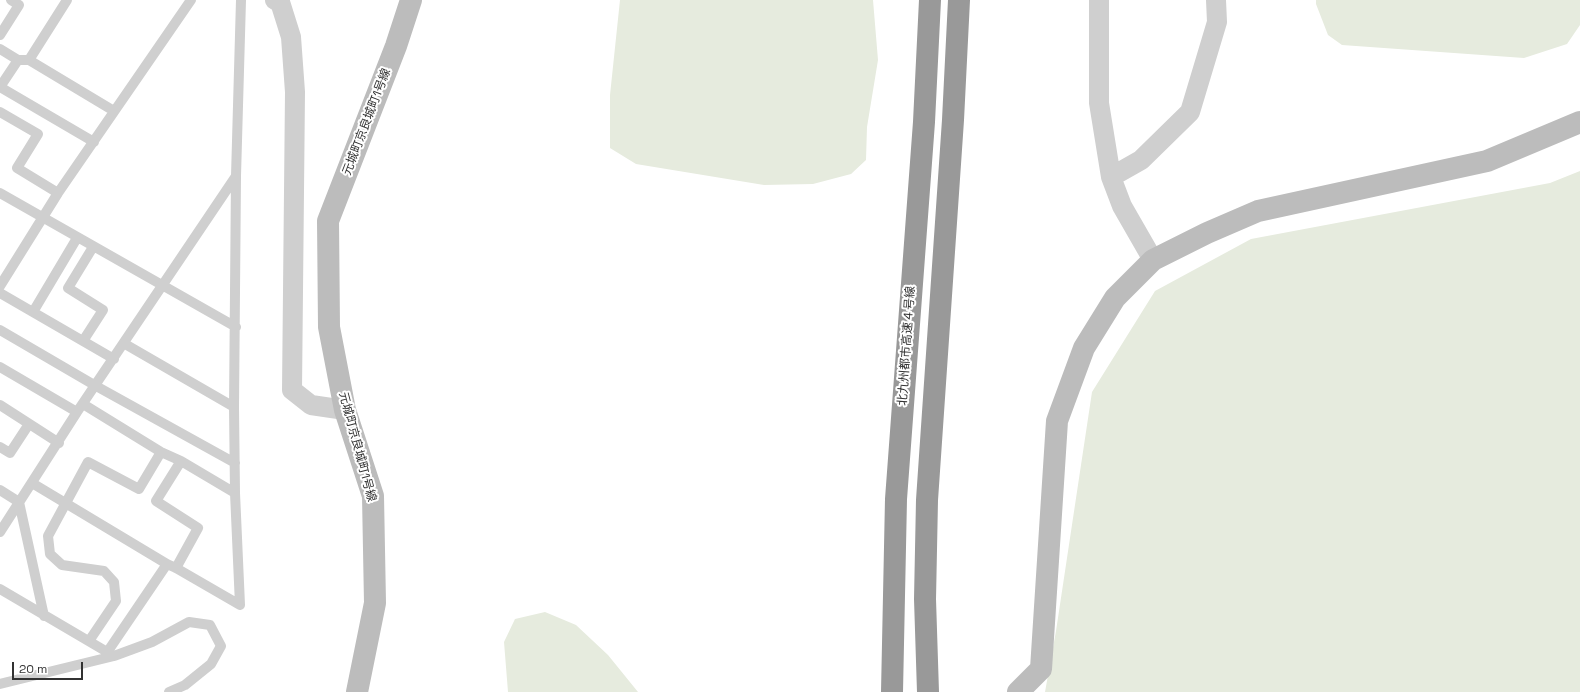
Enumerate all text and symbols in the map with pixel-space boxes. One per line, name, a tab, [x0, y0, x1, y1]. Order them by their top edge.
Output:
street label: 元城町京良城町1号線	[340, 67, 394, 177]
street label: 北九州都市高速４号線	[896, 286, 918, 406]
street label: 元城町京良城町1号線	[335, 391, 379, 503]
scale bar	[14, 654, 85, 680]
text: 20 m	[19, 661, 47, 677]

